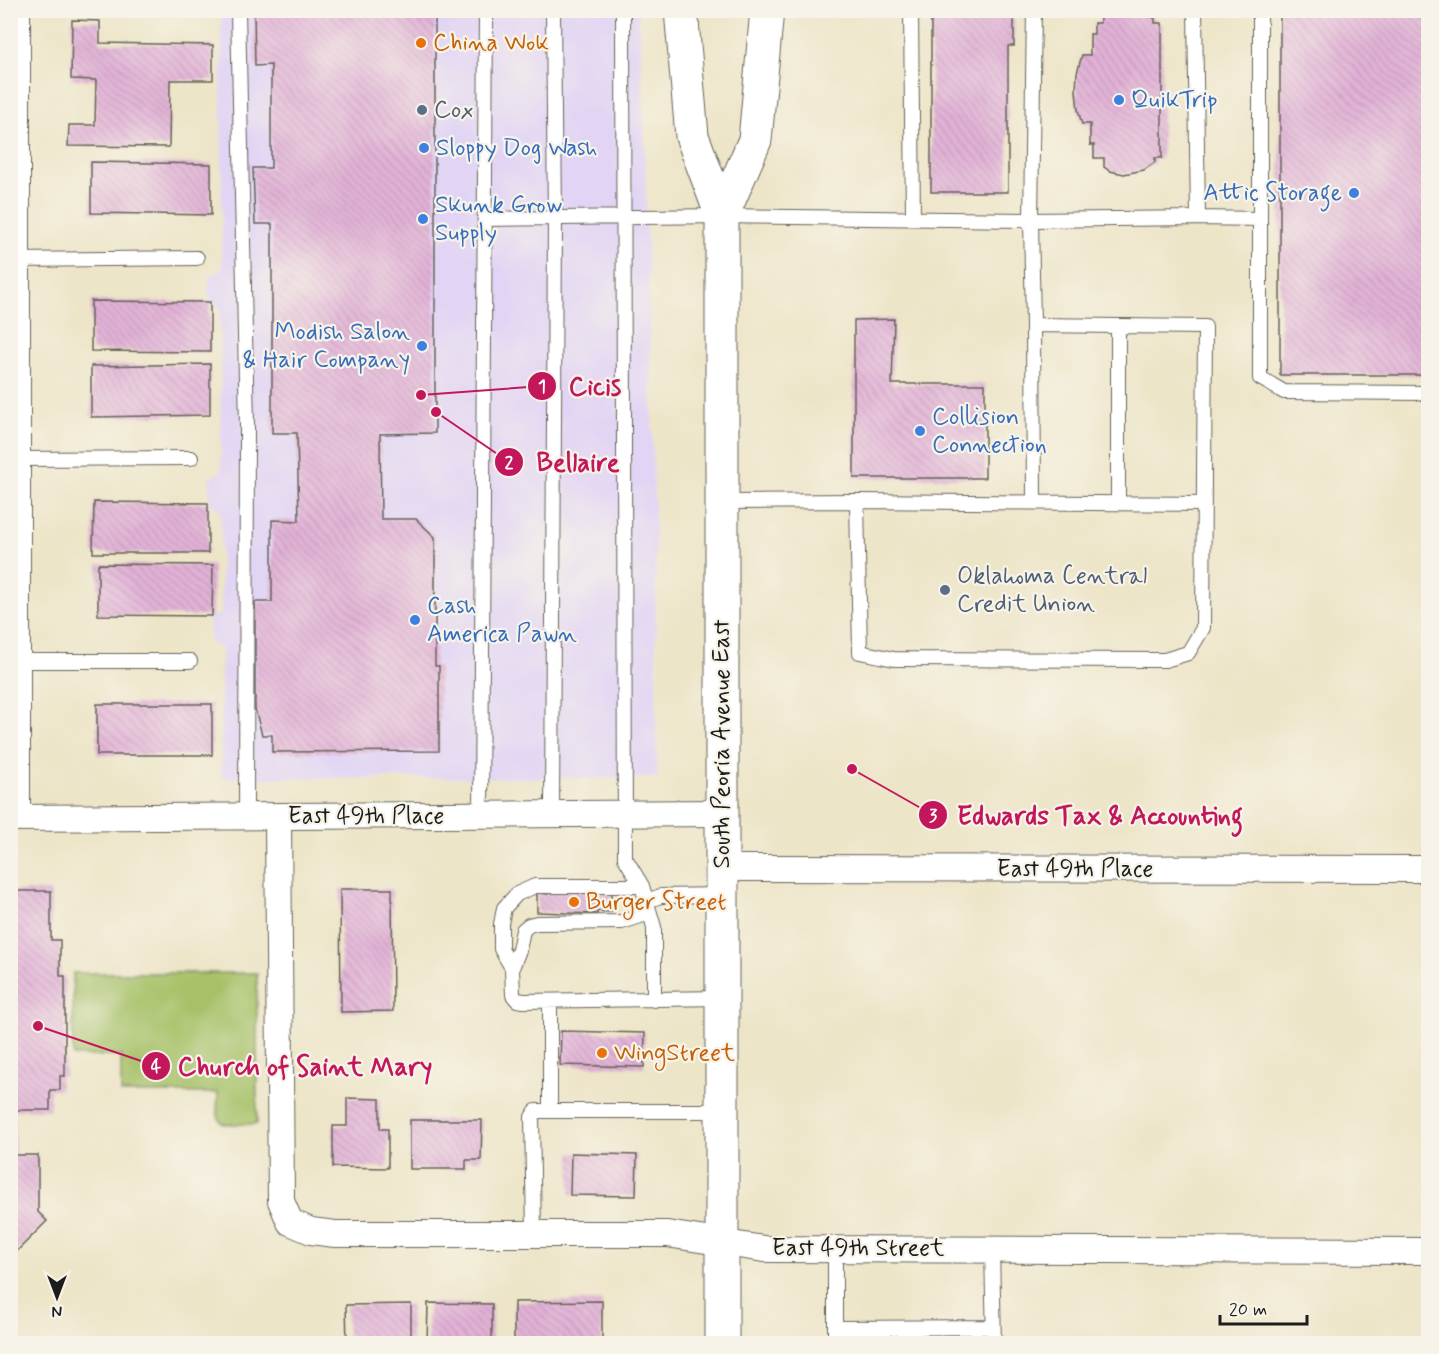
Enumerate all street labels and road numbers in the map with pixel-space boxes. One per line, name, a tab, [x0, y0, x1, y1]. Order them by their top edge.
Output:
street label: South Peoria Avenue East	[707, 619, 738, 869]
street label: East 49th Place	[288, 801, 444, 832]
street label: East 49th Place	[997, 854, 1153, 885]
street label: East 49th Street	[772, 1233, 944, 1264]

